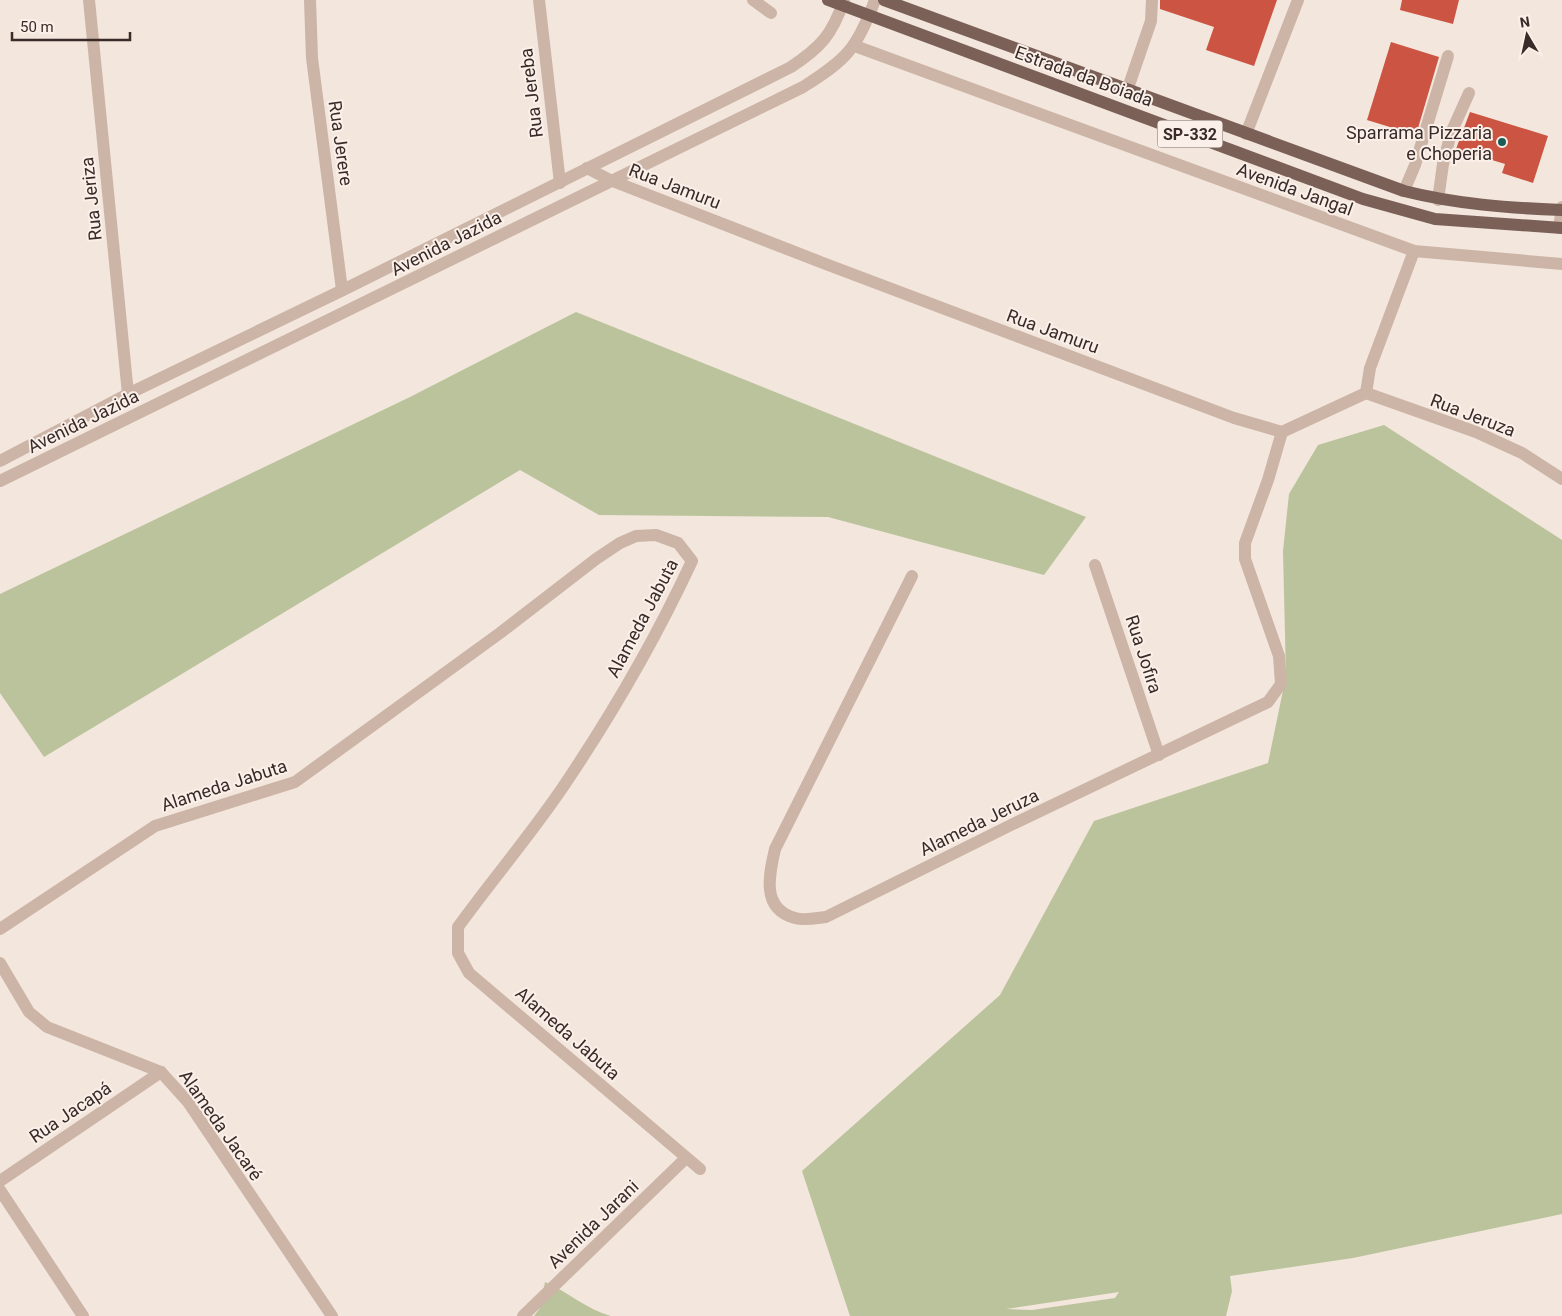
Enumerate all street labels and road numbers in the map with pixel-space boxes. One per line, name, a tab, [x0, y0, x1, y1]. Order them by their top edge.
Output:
street label: Estrada da Boiada	[1012, 41, 1156, 111]
street label: Rua Jereba	[515, 47, 547, 139]
street label: Rua Jerere	[325, 99, 357, 187]
road number: SP-332	[1158, 120, 1222, 148]
street label: Rua Jeriza	[76, 156, 106, 242]
street label: Avenida Jangal	[1234, 158, 1356, 220]
street label: Rua Jamuru	[626, 159, 724, 213]
street label: Avenida Jazida	[387, 206, 505, 280]
street label: Rua Jamuru	[1004, 305, 1102, 357]
street label: Avenida Jazida	[24, 385, 142, 457]
street label: Rua Jeruza	[1427, 389, 1519, 441]
street label: Alameda Jabuta	[602, 555, 682, 681]
street label: Rua Jofira	[1122, 612, 1166, 696]
street label: Alameda Jabuta	[158, 755, 290, 815]
street label: Alameda Jeruza	[916, 784, 1042, 860]
street label: Alameda Jabuta	[512, 982, 624, 1084]
street label: Alameda Jacaré	[175, 1066, 267, 1184]
street label: Rua Jacapá	[25, 1077, 115, 1147]
street label: Avenida Jarani	[543, 1176, 643, 1272]

